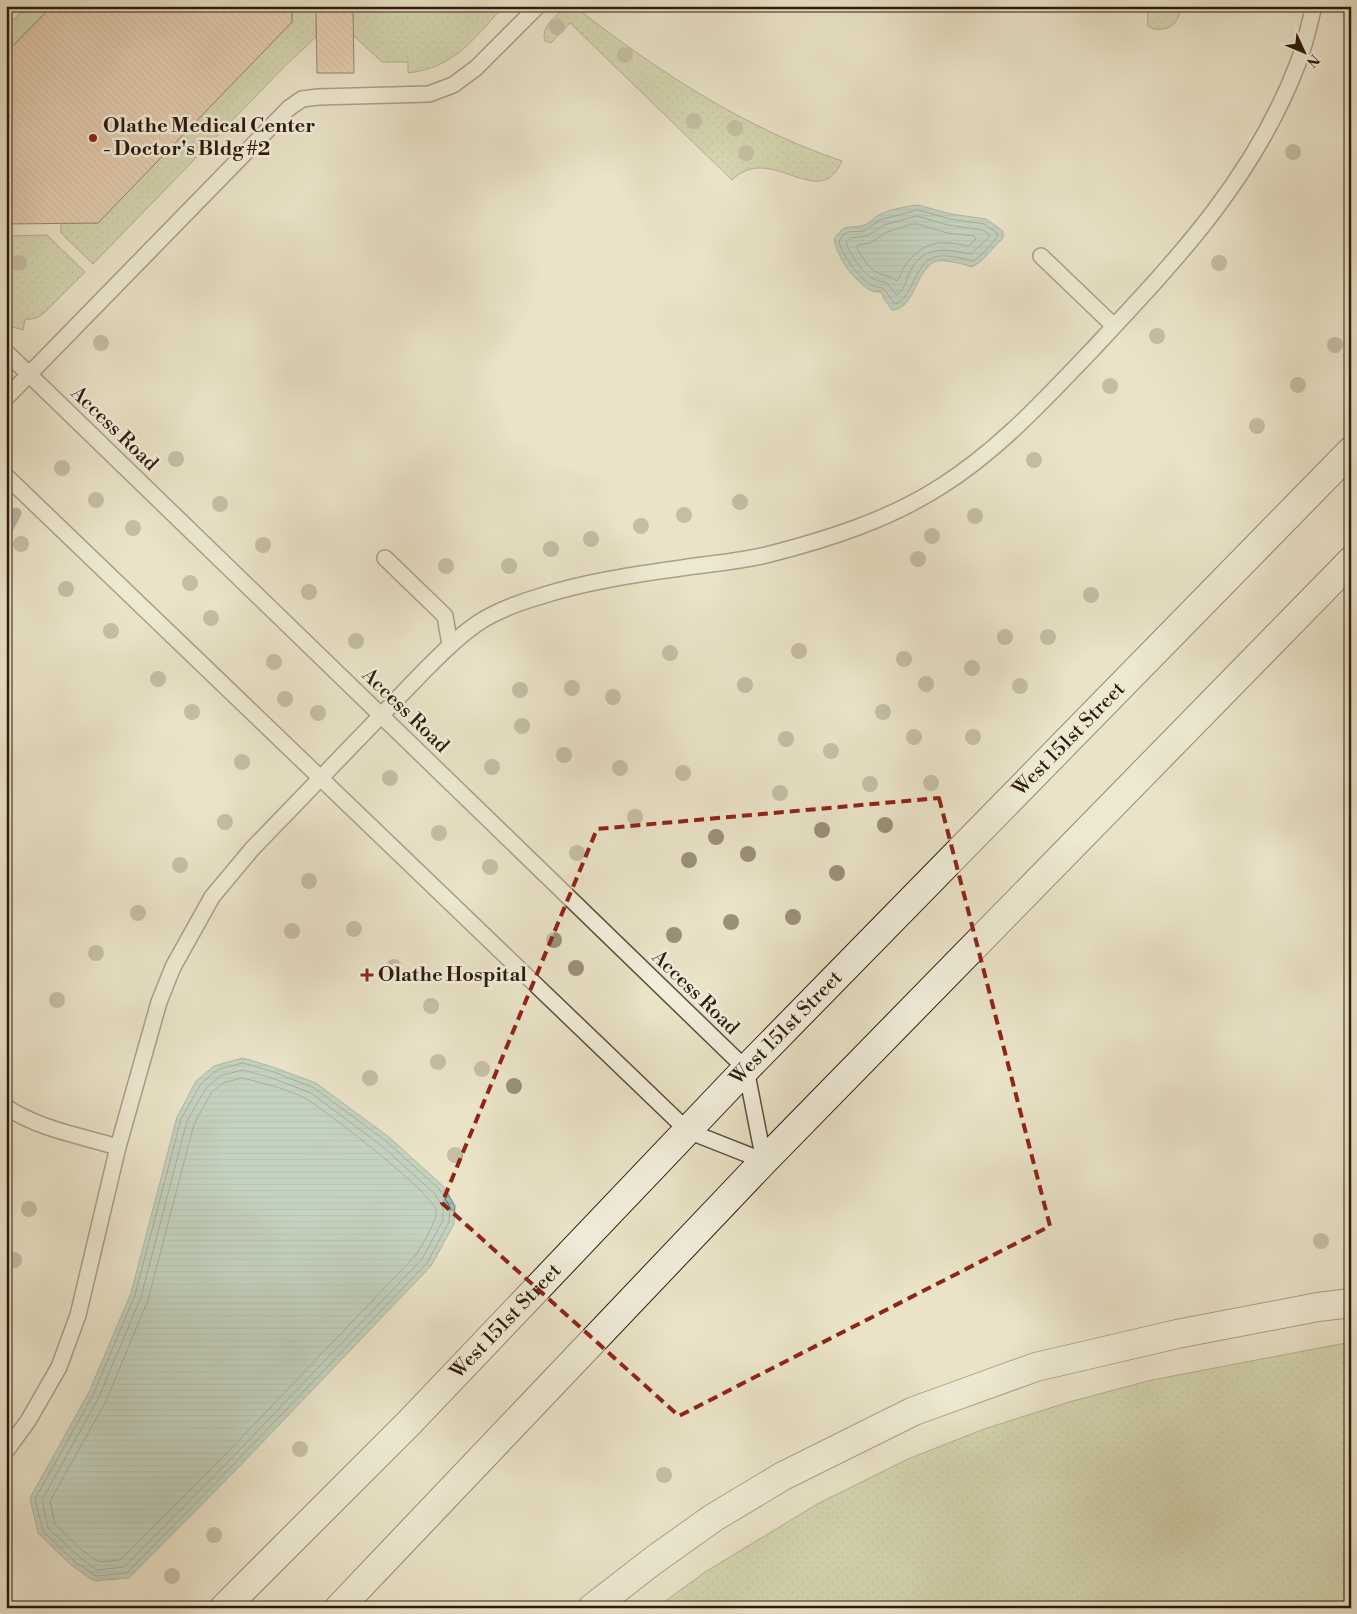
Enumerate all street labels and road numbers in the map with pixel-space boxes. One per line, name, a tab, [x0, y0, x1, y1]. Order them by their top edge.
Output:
street label: Access Road	[64, 381, 163, 477]
street label: Access Road	[355, 663, 454, 759]
street label: West 151st Street	[1007, 677, 1130, 802]
street label: Access Road	[645, 945, 744, 1041]
street label: West 151st Street	[724, 966, 848, 1091]
street label: West 151st Street	[444, 1258, 567, 1385]

